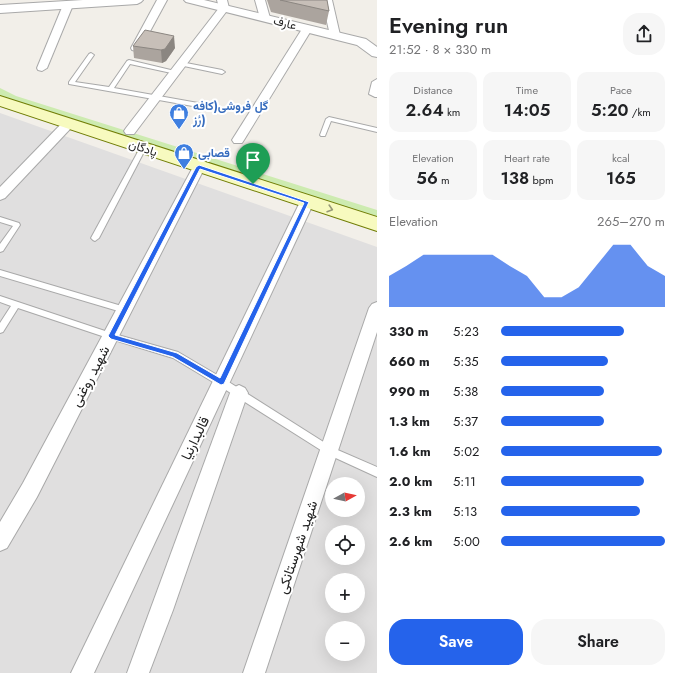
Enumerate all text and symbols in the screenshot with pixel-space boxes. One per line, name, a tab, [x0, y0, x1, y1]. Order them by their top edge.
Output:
text: Evening run	[389, 9, 508, 41]
street label: عارف	[272, 11, 298, 35]
button: share	[623, 13, 665, 55]
text: 21:52 · 8 × 330 m	[389, 40, 491, 59]
text: Distance	[413, 82, 453, 98]
text: Time	[516, 82, 538, 98]
text: Pace	[610, 82, 632, 98]
place label: گل فروشی(کافه رُز)	[192, 97, 269, 129]
text: 2.64	[406, 98, 444, 122]
text: 14:05	[504, 98, 550, 122]
text: 5:20	[591, 98, 629, 122]
shop icon: گل فروشی(کافه رُز)	[168, 102, 190, 130]
text: km	[444, 104, 460, 120]
text: /km	[629, 104, 651, 120]
street label: پادگان	[126, 135, 160, 161]
shop icon: قصابی	[173, 142, 195, 170]
pin	[236, 143, 270, 184]
place label: قصابی	[198, 144, 230, 162]
icon: arrive	[242, 149, 264, 171]
text: Elevation	[412, 150, 454, 166]
text: Heart rate	[504, 150, 550, 166]
text: kcal	[612, 150, 630, 166]
text: 56	[416, 166, 438, 190]
text: 138	[500, 166, 529, 190]
text: 165	[606, 166, 636, 190]
text: m	[438, 172, 450, 188]
text: bpm	[529, 172, 554, 188]
one-way arrow	[326, 204, 333, 213]
text: Elevation	[389, 212, 438, 231]
text: 265–270 m	[597, 212, 665, 231]
text: 330 m	[389, 322, 428, 341]
text: 5:23	[453, 322, 479, 341]
street label: شهید روغنی	[66, 342, 114, 410]
text: 660 m	[389, 352, 430, 371]
text: 5:35	[453, 352, 479, 371]
text: 990 m	[389, 382, 430, 401]
text: 5:38	[453, 382, 478, 401]
text: 1.3 km	[389, 412, 430, 431]
text: 5:37	[453, 412, 478, 431]
street label: قالبدارنیا	[176, 413, 214, 463]
text: 1.6 km	[389, 442, 431, 461]
text: 5:02	[453, 442, 479, 461]
text: 2.0 km	[389, 472, 432, 491]
text: 5:11	[453, 472, 476, 491]
north arrow	[325, 477, 365, 517]
map controls	[325, 477, 365, 661]
street label: شهید شهرستانکی	[272, 498, 322, 596]
text: 2.3 km	[389, 502, 432, 521]
text: 5:13	[453, 502, 477, 521]
button: locate	[325, 525, 365, 565]
text: 2.6 km	[389, 532, 432, 551]
text: 5:00	[453, 532, 480, 551]
button: +	[325, 573, 365, 613]
button: Save	[389, 619, 523, 665]
button: Share	[531, 619, 665, 665]
button: −	[325, 621, 365, 661]

